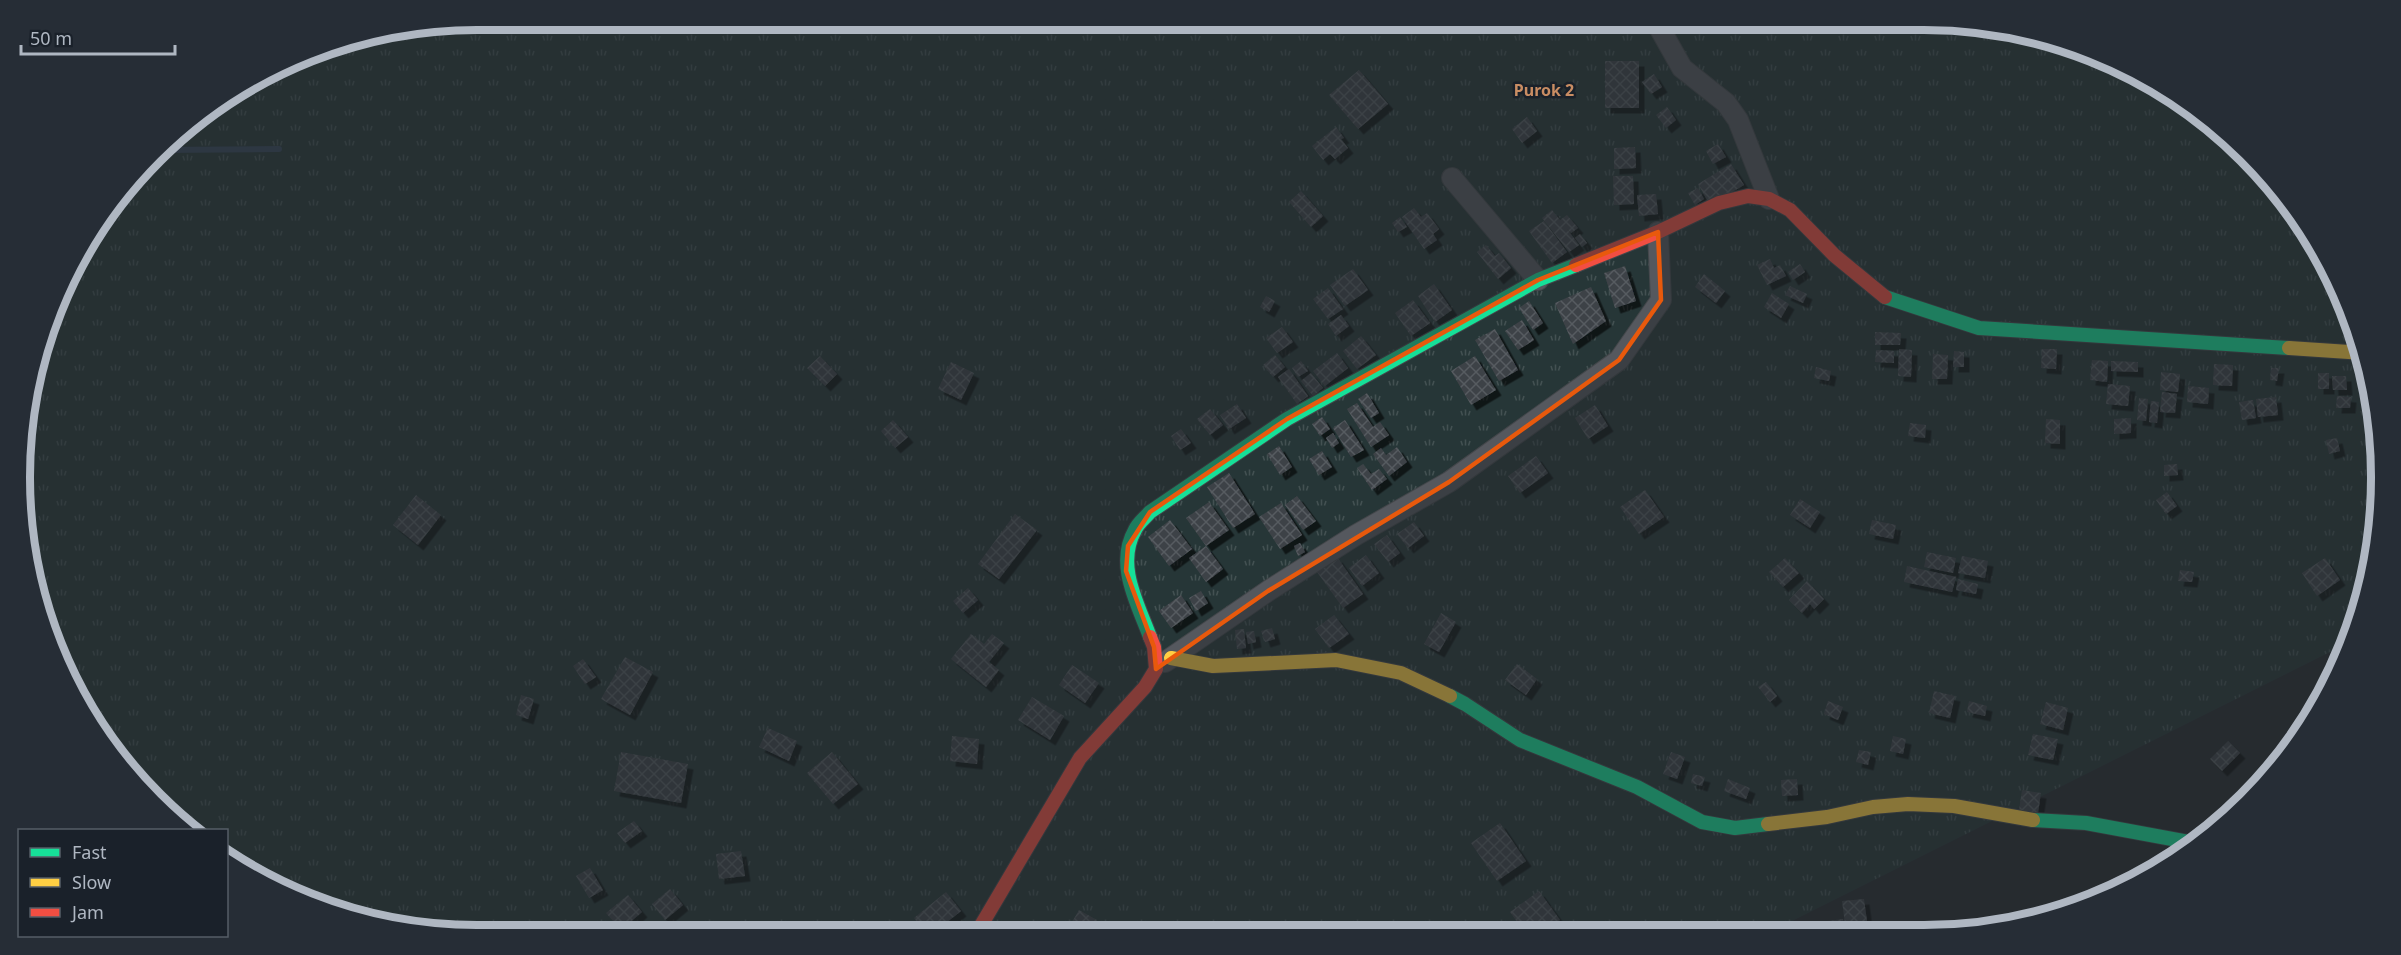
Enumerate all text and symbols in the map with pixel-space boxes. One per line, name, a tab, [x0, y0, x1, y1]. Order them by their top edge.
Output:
scale bar	[21, 18, 176, 56]
text: 50 m	[30, 26, 72, 50]
district label: Purok 2	[1514, 79, 1574, 101]
legend	[18, 829, 228, 937]
text: Fast	[72, 840, 107, 864]
text: Slow	[72, 870, 111, 894]
text: Jam	[70, 900, 104, 924]

